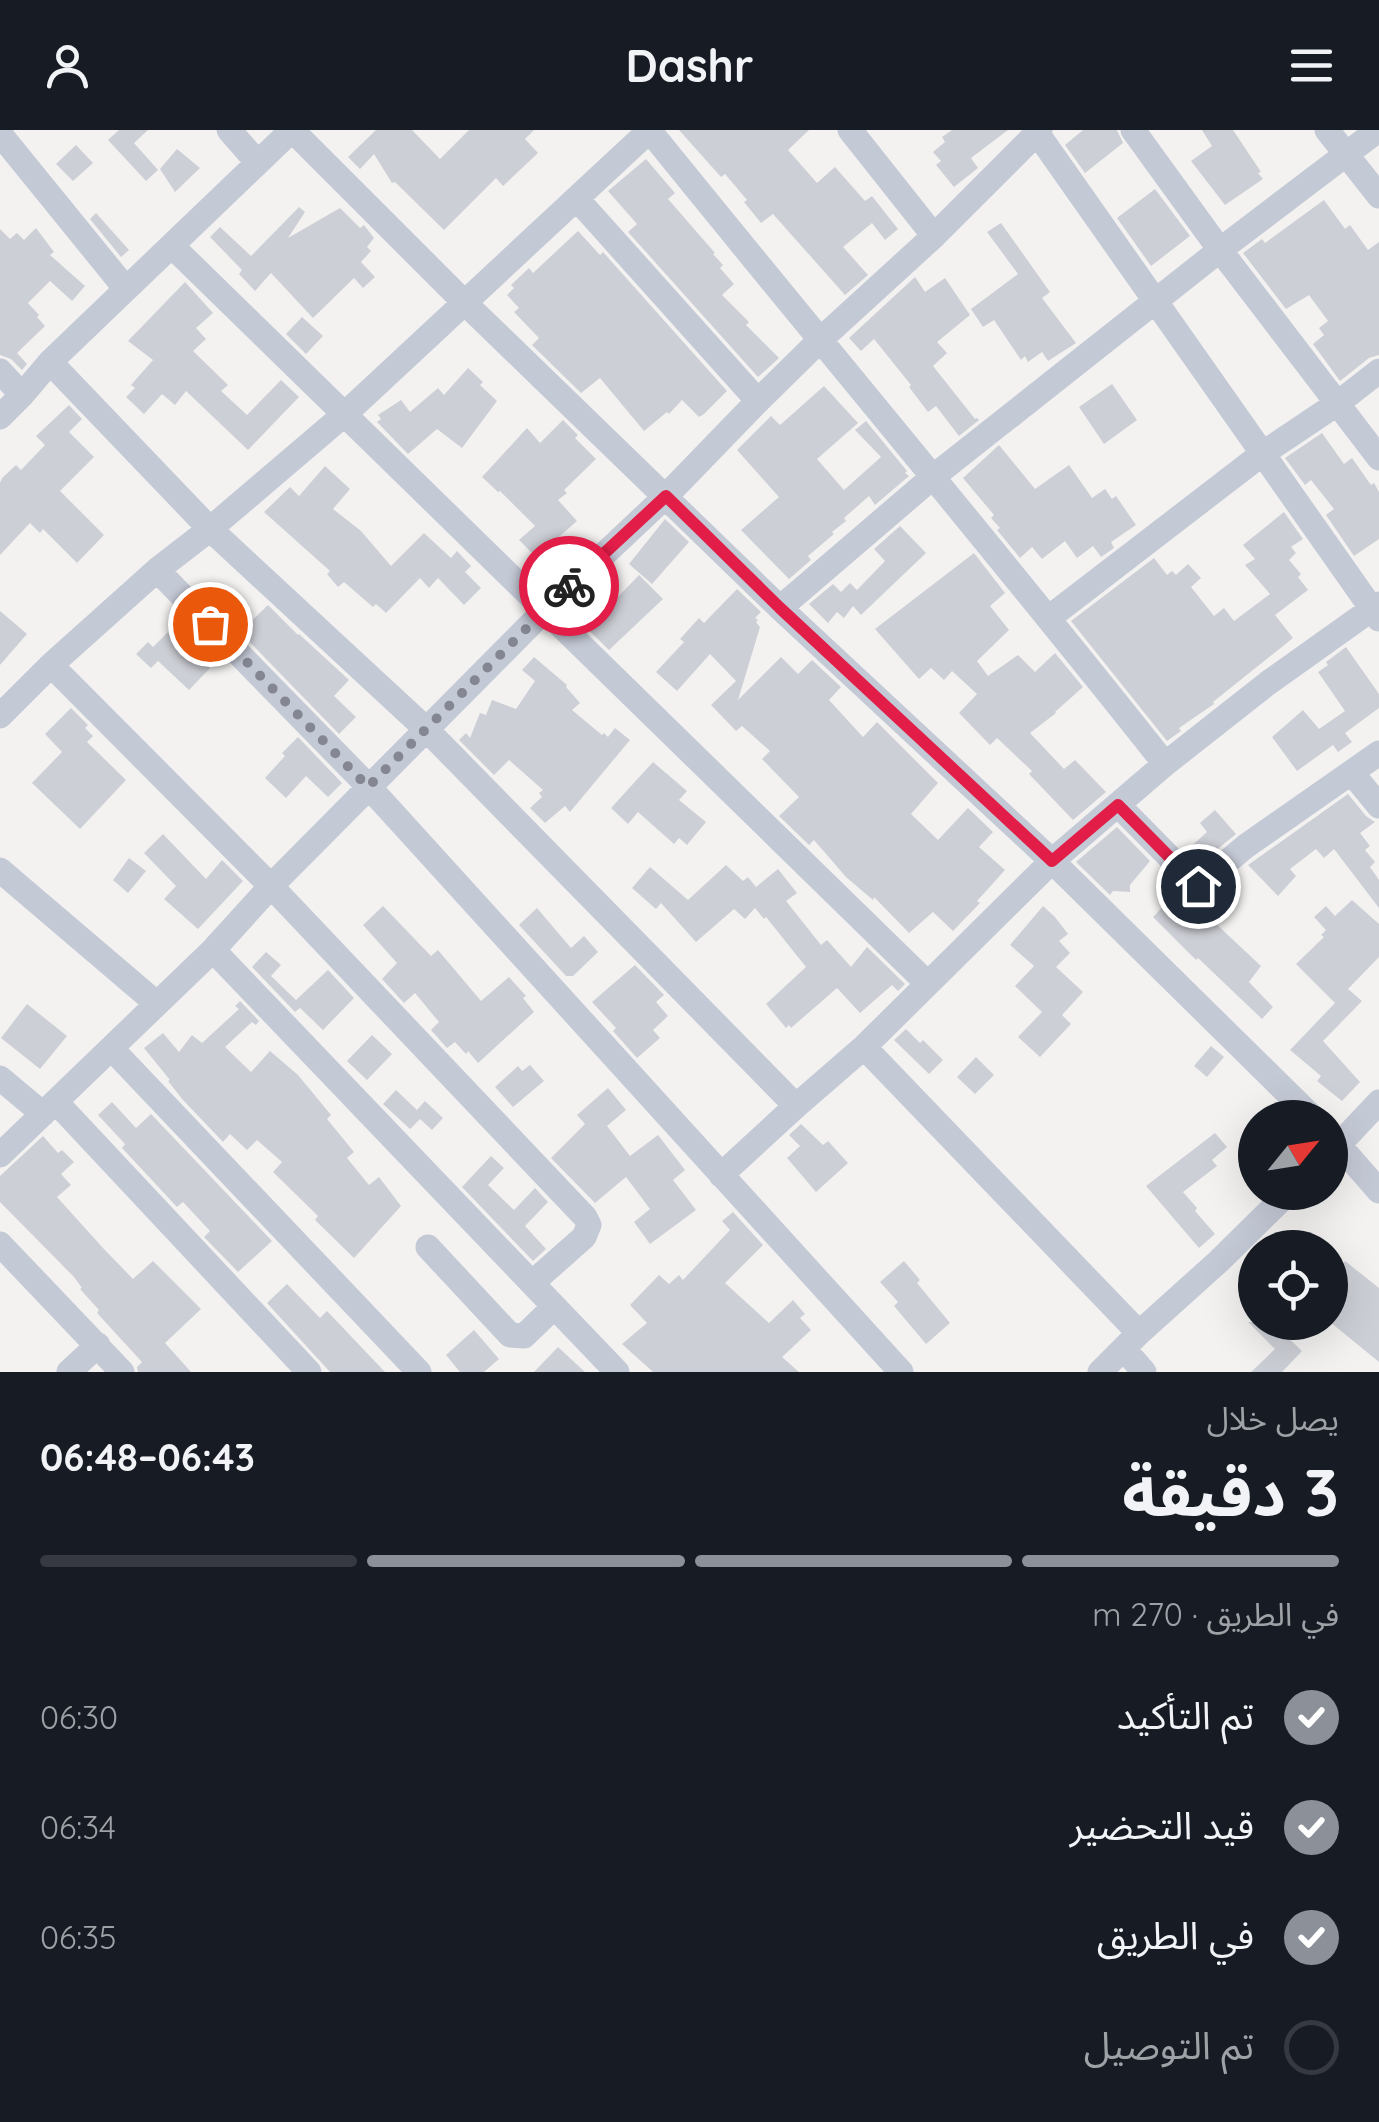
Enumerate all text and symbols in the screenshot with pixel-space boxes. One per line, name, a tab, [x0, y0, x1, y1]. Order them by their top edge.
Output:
text: Dashr	[625, 37, 754, 93]
icon: person	[40, 38, 95, 93]
icon: menu	[1284, 38, 1339, 93]
courier	[519, 536, 619, 636]
icon: bike	[542, 559, 597, 614]
pin	[168, 582, 253, 667]
icon: bag	[183, 597, 238, 652]
pin	[1156, 844, 1241, 929]
icon: home	[1171, 859, 1226, 914]
north arrow	[1238, 1100, 1348, 1210]
map controls	[1238, 1100, 1348, 1340]
button: locate	[1238, 1230, 1348, 1340]
text: يصل خلال	[1207, 1398, 1339, 1438]
text: 06:43–06:48	[40, 1433, 255, 1481]
text: 3 دقيقة	[1122, 1451, 1339, 1532]
text: في الطريق · 270 m	[1092, 1594, 1339, 1634]
icon: check	[1284, 1690, 1339, 1745]
text: تم التأكيد	[1117, 1691, 1254, 1739]
text: 06:30	[40, 1697, 118, 1737]
icon: check	[1284, 1800, 1339, 1855]
text: قيد التحضير	[1070, 1801, 1254, 1849]
text: 06:34	[40, 1807, 116, 1847]
icon: check	[1284, 1910, 1339, 1965]
text: في الطريق	[1097, 1911, 1254, 1959]
text: 06:35	[40, 1917, 116, 1957]
text: تم التوصيل	[1084, 2021, 1254, 2069]

